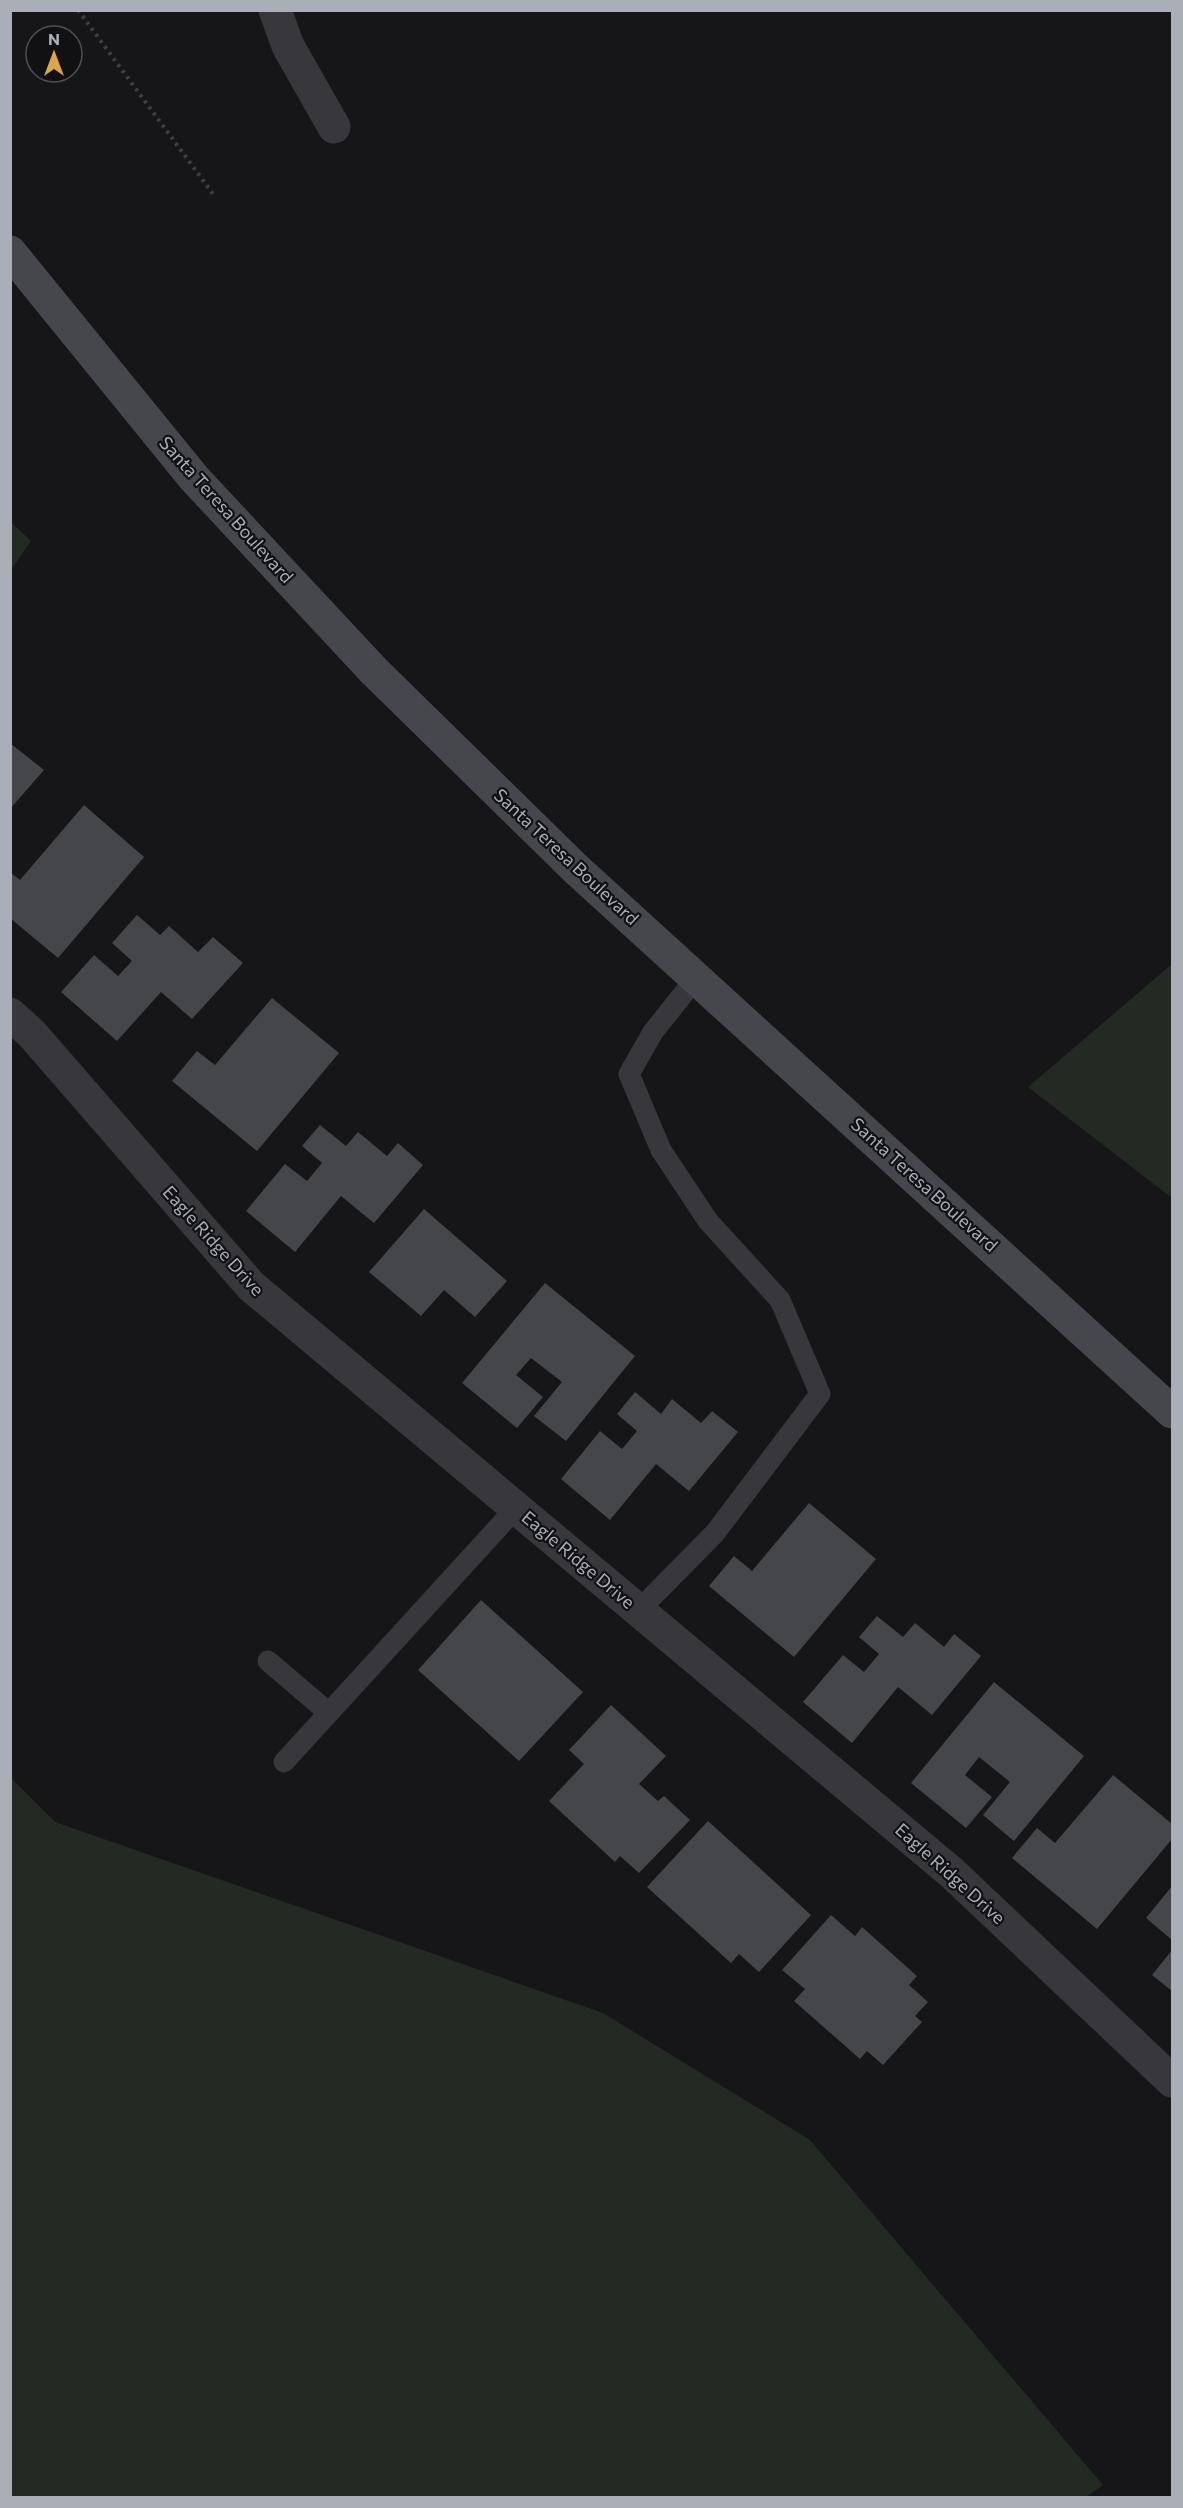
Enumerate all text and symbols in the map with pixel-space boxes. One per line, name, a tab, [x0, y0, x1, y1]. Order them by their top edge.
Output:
north arrow	[24, 24, 84, 84]
text: N	[48, 29, 60, 48]
street label: Santa Teresa Boulevard	[155, 432, 298, 587]
street label: Santa Teresa Boulevard	[490, 784, 644, 929]
street label: Santa Teresa Boulevard	[847, 1113, 1002, 1256]
street label: Eagle Ridge Drive	[159, 1181, 269, 1300]
street label: Eagle Ridge Drive	[518, 1506, 640, 1613]
street label: Eagle Ridge Drive	[891, 1818, 1010, 1928]

